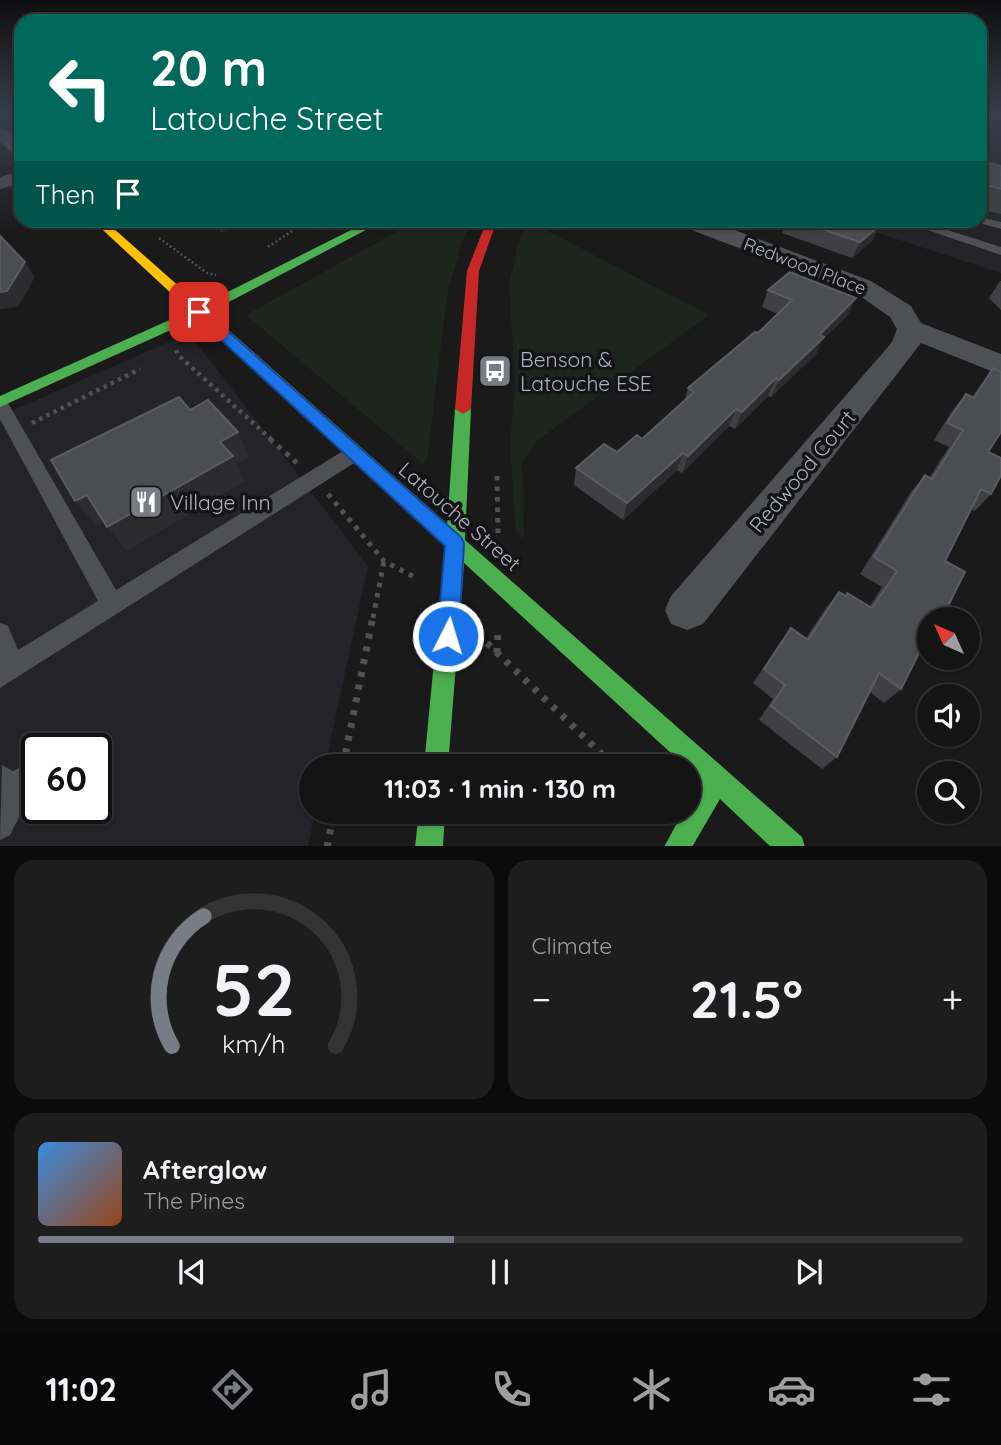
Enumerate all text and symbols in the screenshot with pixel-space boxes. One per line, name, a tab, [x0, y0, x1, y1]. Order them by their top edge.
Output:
text: 20 m	[150, 37, 267, 98]
icon: left	[35, 42, 126, 133]
text: Latouche Street	[150, 98, 384, 138]
icon: arrive	[109, 175, 147, 213]
text: Then	[35, 178, 95, 211]
street label: Redwood Place	[740, 232, 870, 300]
pin	[169, 282, 229, 342]
icon: arrive	[180, 293, 218, 331]
place label: Benson & Latouche ESE	[520, 346, 652, 396]
bus stop icon: Benson & Latouche ESE	[476, 352, 514, 390]
street label: Redwood Court	[743, 405, 861, 537]
street label: Latouche Street	[394, 456, 526, 576]
restaurant icon: Village Inn	[127, 483, 165, 521]
place label: Village Inn	[170, 489, 271, 515]
position arrow	[411, 599, 485, 673]
north arrow	[917, 607, 980, 670]
map controls	[917, 607, 980, 824]
button: sound	[917, 684, 980, 747]
speed limit sign: 60	[21, 733, 112, 824]
button: search	[917, 761, 980, 824]
text: 11:03 · 1 min · 130 m	[384, 772, 616, 805]
text: Climate	[532, 931, 612, 960]
text: 52	[212, 943, 295, 1034]
text: 21.5°	[690, 966, 803, 1031]
text: −	[532, 975, 551, 1023]
text: +	[942, 975, 963, 1023]
text: km/h	[222, 1027, 285, 1058]
text: Afterglow	[143, 1153, 267, 1186]
text: The Pines	[143, 1186, 245, 1215]
icon: previous	[173, 1253, 211, 1291]
icon: pause	[481, 1253, 519, 1291]
icon: next	[790, 1253, 828, 1291]
icon: directions	[208, 1365, 257, 1414]
icon: music	[347, 1365, 396, 1414]
icon: phone	[487, 1365, 536, 1414]
icon: climate	[627, 1365, 676, 1414]
icon: car	[767, 1365, 816, 1414]
icon: filters	[907, 1365, 956, 1414]
text: 11:02	[45, 1369, 117, 1409]

